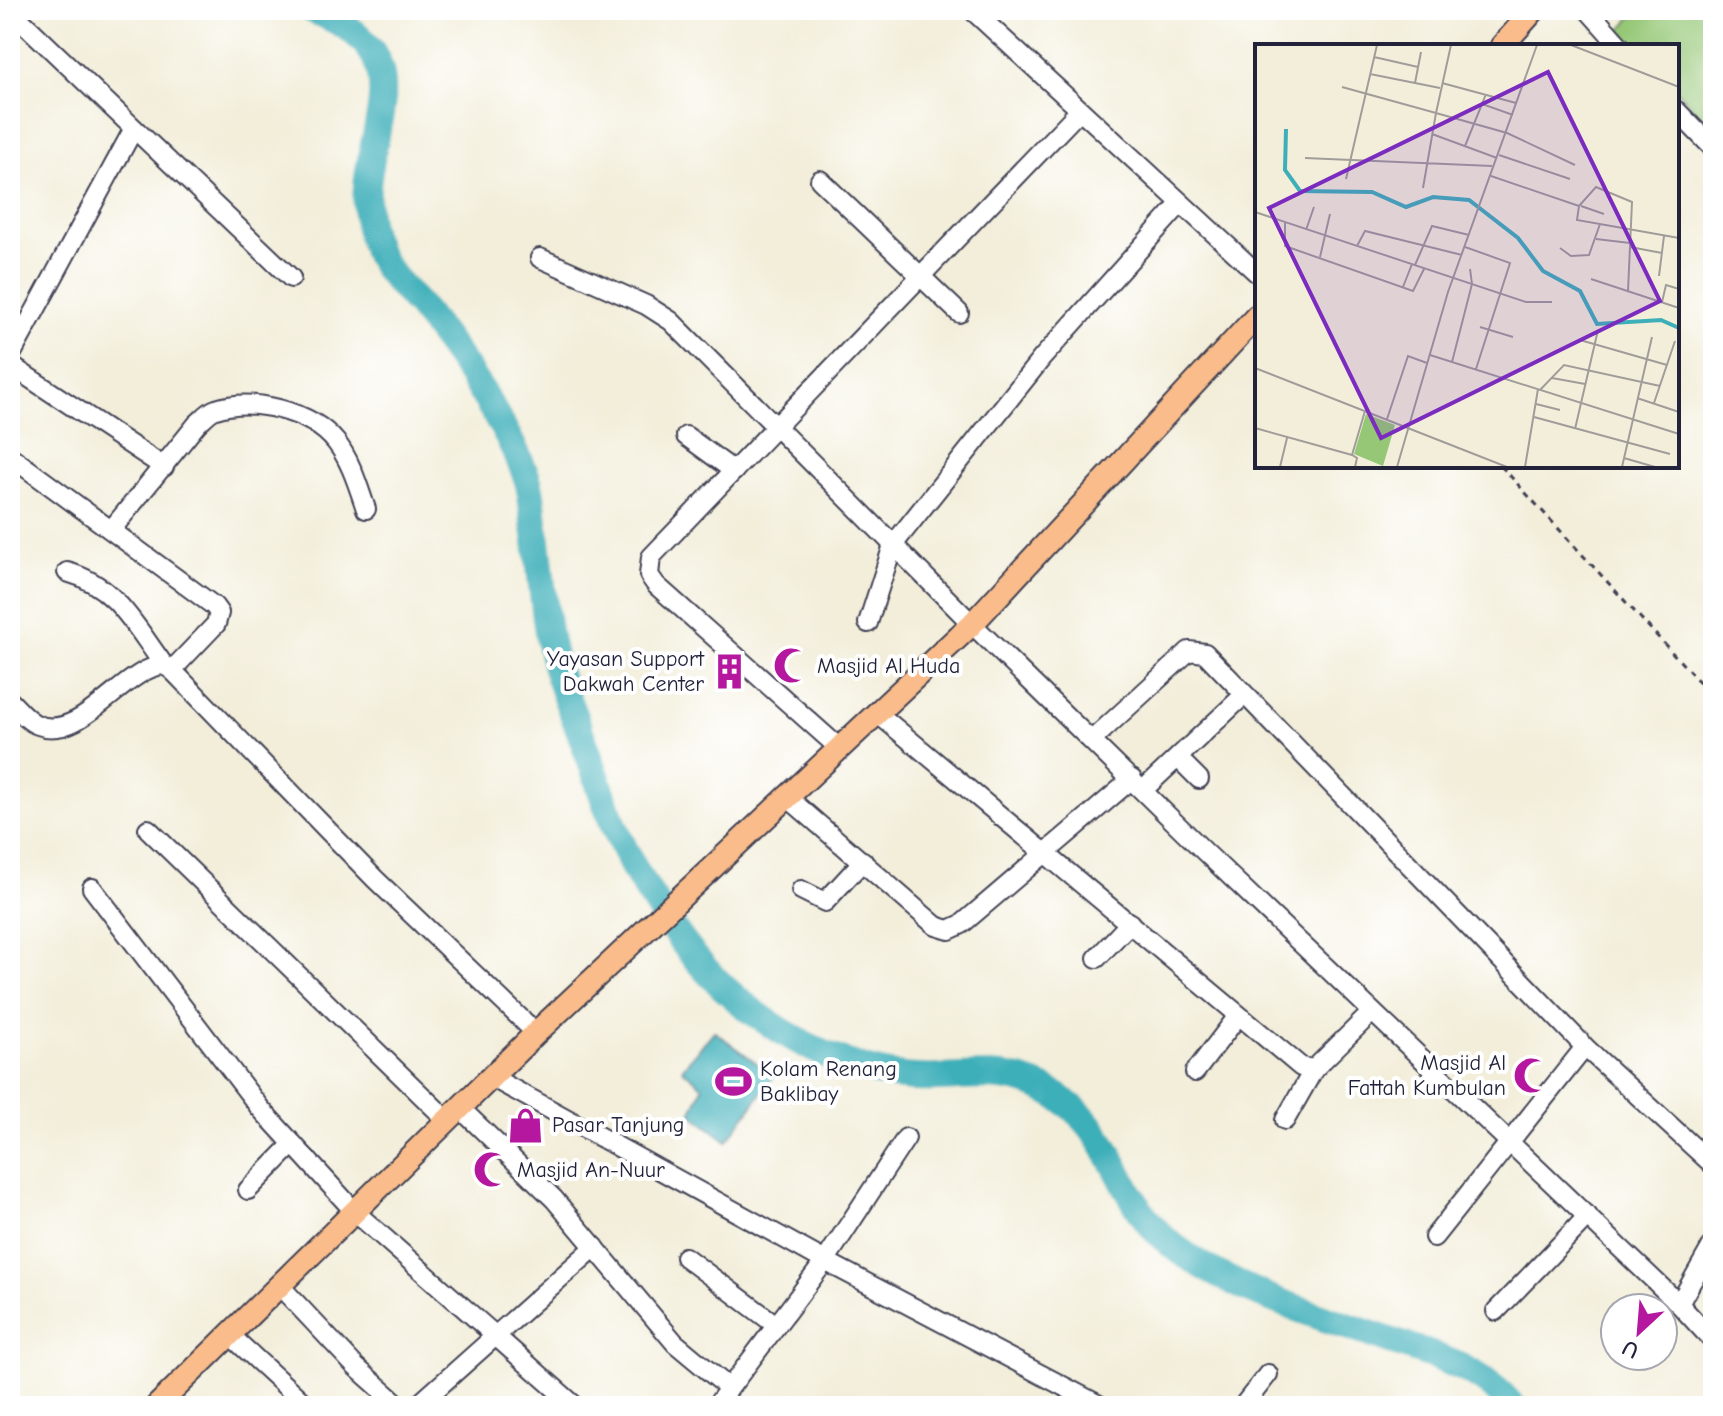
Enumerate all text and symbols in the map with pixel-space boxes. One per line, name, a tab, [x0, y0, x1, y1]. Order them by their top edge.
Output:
inset map	[1255, 44, 1679, 468]
place label: Yayasan Support Dakwah Center	[547, 646, 705, 697]
mosque icon: Masjid Al Huda	[772, 647, 810, 685]
building icon: Yayasan Support Dakwah Center	[711, 653, 749, 691]
place label: Masjid Al Huda	[817, 653, 960, 679]
place label: Masjid Al Fattah Kumbulan	[1348, 1050, 1506, 1101]
place label: Kolam Renang Baklibay	[760, 1056, 897, 1107]
mosque icon: Masjid Al Fattah Kumbulan	[1513, 1057, 1551, 1095]
sports icon: Kolam Renang Baklibay	[715, 1063, 753, 1101]
shop icon: Pasar Tanjung	[507, 1106, 545, 1144]
place label: Pasar Tanjung	[552, 1112, 685, 1138]
mosque icon: Masjid An-Nuur	[472, 1151, 510, 1189]
place label: Masjid An-Nuur	[517, 1157, 665, 1183]
north arrow	[1599, 1292, 1679, 1372]
text: U	[1618, 1334, 1643, 1364]

